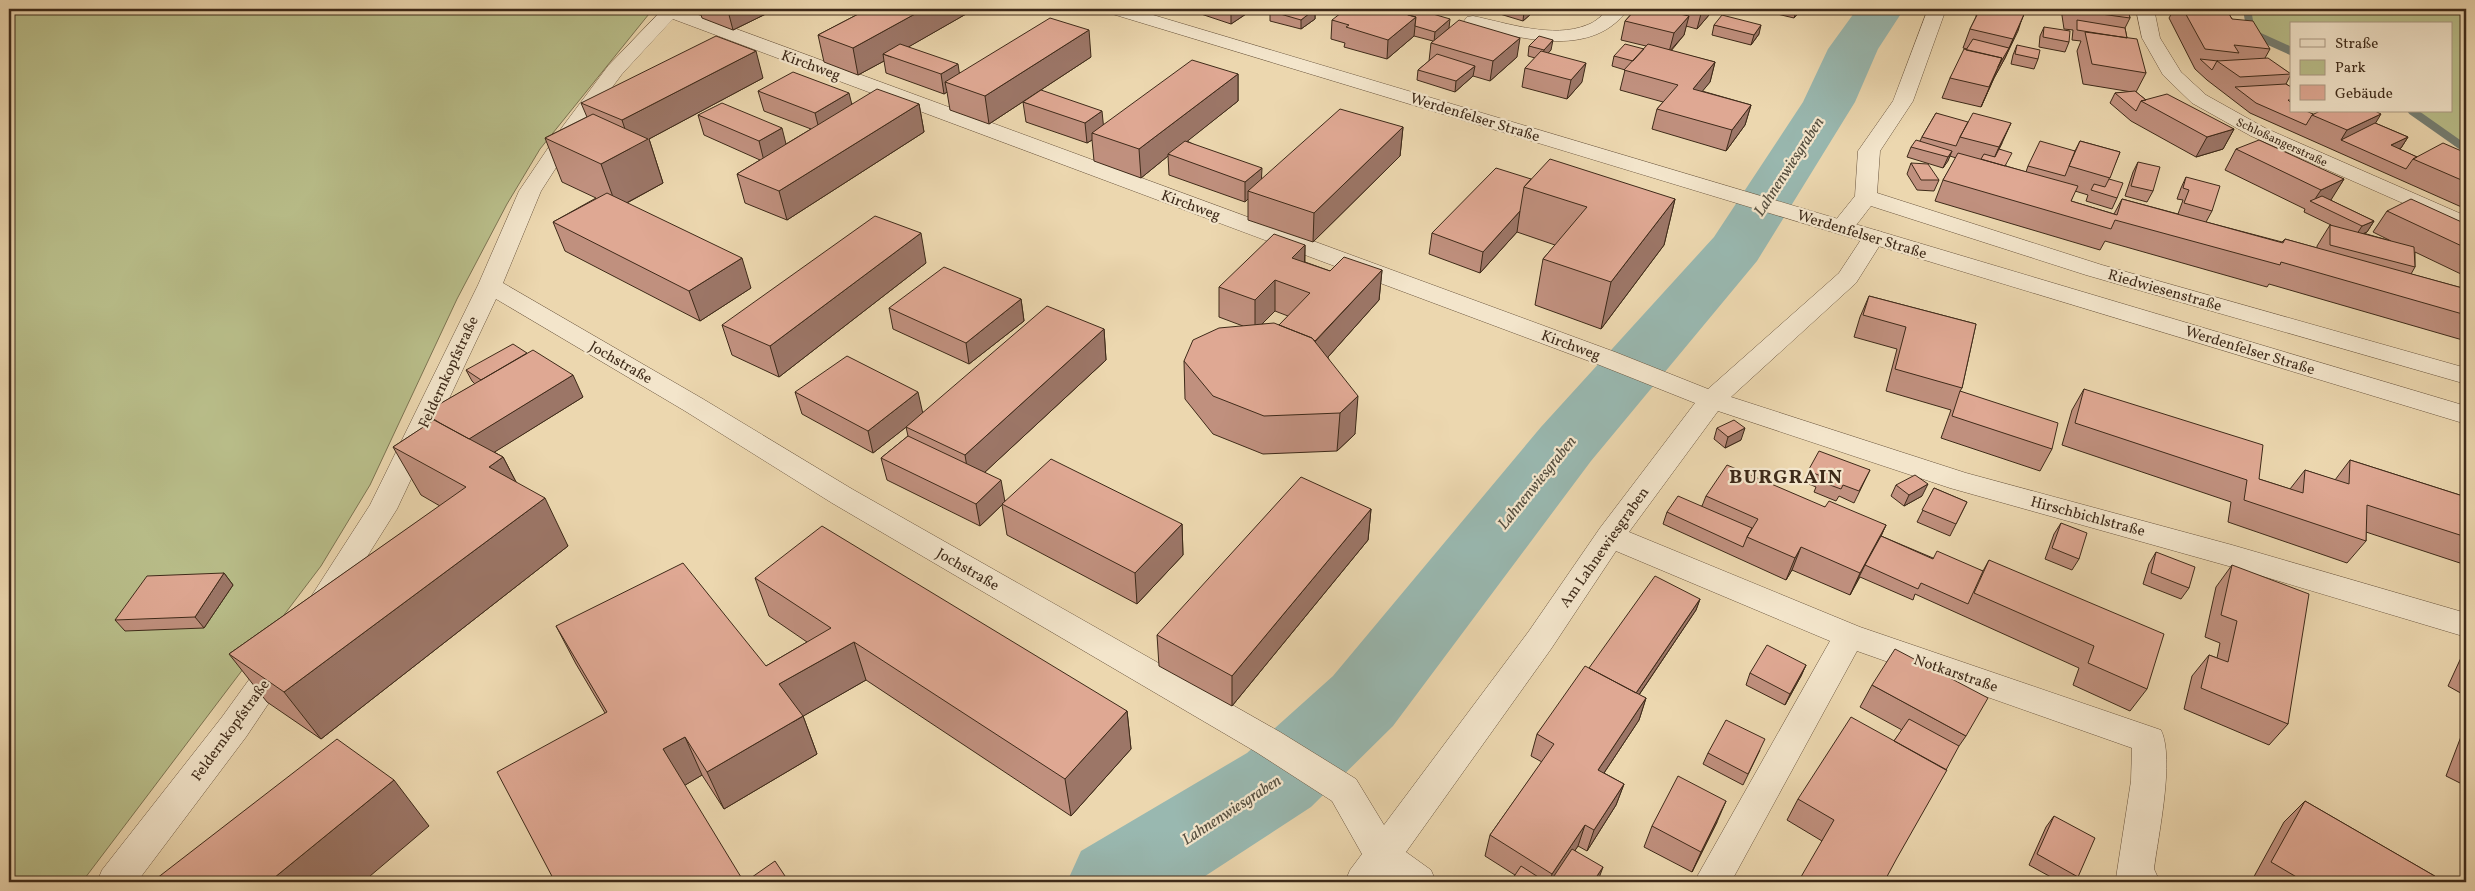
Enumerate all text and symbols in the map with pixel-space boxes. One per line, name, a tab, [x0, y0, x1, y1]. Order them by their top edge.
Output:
legend	[2290, 22, 2452, 112]
text: Straße	[2335, 34, 2378, 55]
street label: Kirchweg	[778, 46, 843, 87]
text: Park	[2335, 58, 2366, 79]
text: Gebäude	[2335, 84, 2393, 105]
street label: Werdenfelser Straße	[1407, 89, 1542, 148]
water label: Lahnenwiesgraben	[1749, 113, 1830, 221]
street label: Schloßangerstraße	[2233, 115, 2330, 171]
street label: Kirchweg	[1158, 186, 1223, 227]
street label: Werdenfelser Straße	[1794, 206, 1929, 265]
street label: Riedwiesenstraße	[2105, 265, 2224, 318]
street label: Feldernkopfstraße	[414, 313, 484, 432]
street label: Werdenfelser Straße	[2182, 322, 2317, 381]
street label: Kirchweg	[1538, 326, 1603, 367]
street label: Jochstraße	[585, 337, 656, 390]
water label: Lahnenwiesgraben	[1493, 432, 1582, 535]
district label: BURGRAIN	[1729, 464, 1843, 492]
street label: Am Lahnewiesgraben	[1556, 483, 1655, 612]
street label: Hirschbichlstraße	[2028, 492, 2147, 543]
street label: Jochstraße	[932, 544, 1003, 597]
street label: Notkarstraße	[1911, 650, 2000, 699]
street label: Feldernkopfstraße	[187, 676, 275, 786]
water label: Lahnenwiesgraben	[1178, 770, 1286, 851]

